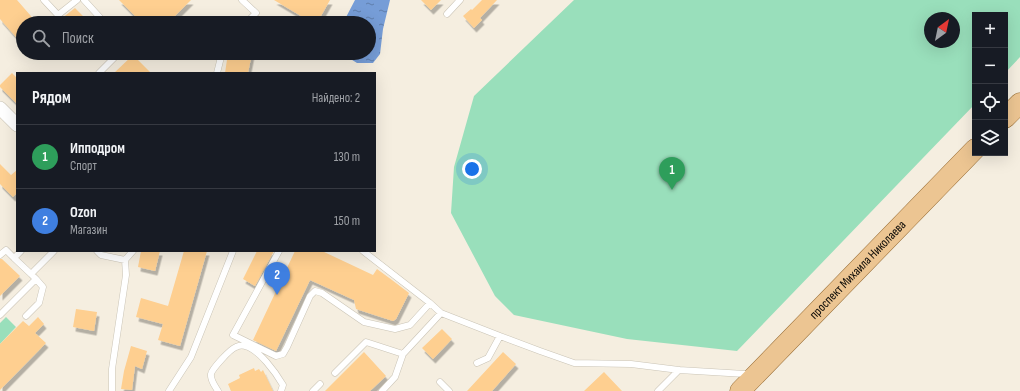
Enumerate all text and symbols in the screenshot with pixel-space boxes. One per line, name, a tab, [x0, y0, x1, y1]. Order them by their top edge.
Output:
north arrow	[924, 12, 960, 48]
map controls	[972, 12, 1008, 156]
button: +	[972, 12, 1008, 48]
search box	[16, 16, 376, 60]
icon: search	[30, 27, 52, 49]
text: Поиск	[62, 29, 94, 48]
button: −	[972, 48, 1008, 84]
button: locate	[972, 84, 1008, 120]
text: Рядом	[32, 88, 71, 108]
text: Найдено: 2	[312, 90, 360, 106]
button: layers	[972, 120, 1008, 156]
text: Ипподром	[70, 139, 125, 158]
text: 1	[42, 149, 48, 165]
text: 130 m	[334, 149, 360, 165]
pin: 1	[659, 157, 685, 190]
text: Спорт	[70, 158, 97, 174]
your location	[462, 159, 482, 179]
text: Ozon	[70, 203, 97, 222]
text: 2	[42, 213, 48, 229]
text: 150 m	[334, 213, 360, 229]
street label: проспект Михаила Николаева	[806, 217, 909, 323]
text: Магазин	[70, 222, 107, 238]
pin: 2	[264, 262, 290, 295]

